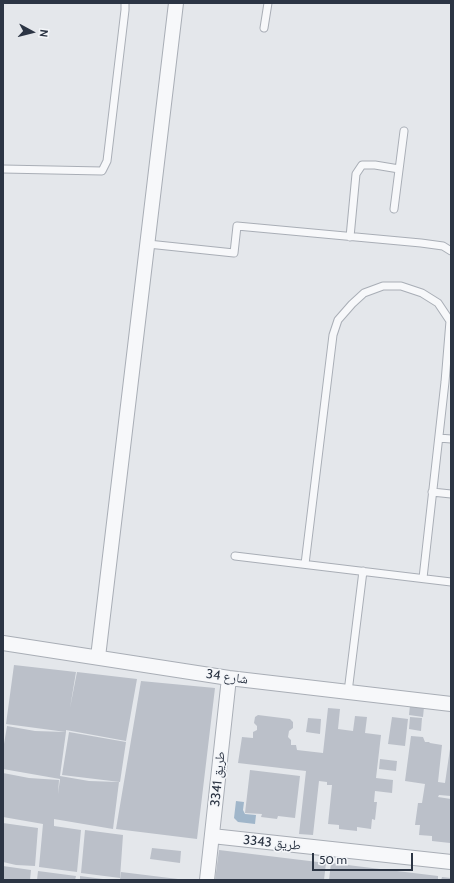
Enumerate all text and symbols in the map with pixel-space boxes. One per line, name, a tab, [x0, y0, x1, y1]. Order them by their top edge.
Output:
north arrow	[12, 12, 52, 52]
text: N	[36, 29, 51, 38]
street label: شارع 34	[205, 666, 249, 688]
street label: طريق 3341	[207, 751, 229, 807]
street label: طريق 3343	[242, 832, 302, 854]
scale bar	[314, 845, 415, 871]
text: 50 m	[319, 852, 347, 867]

